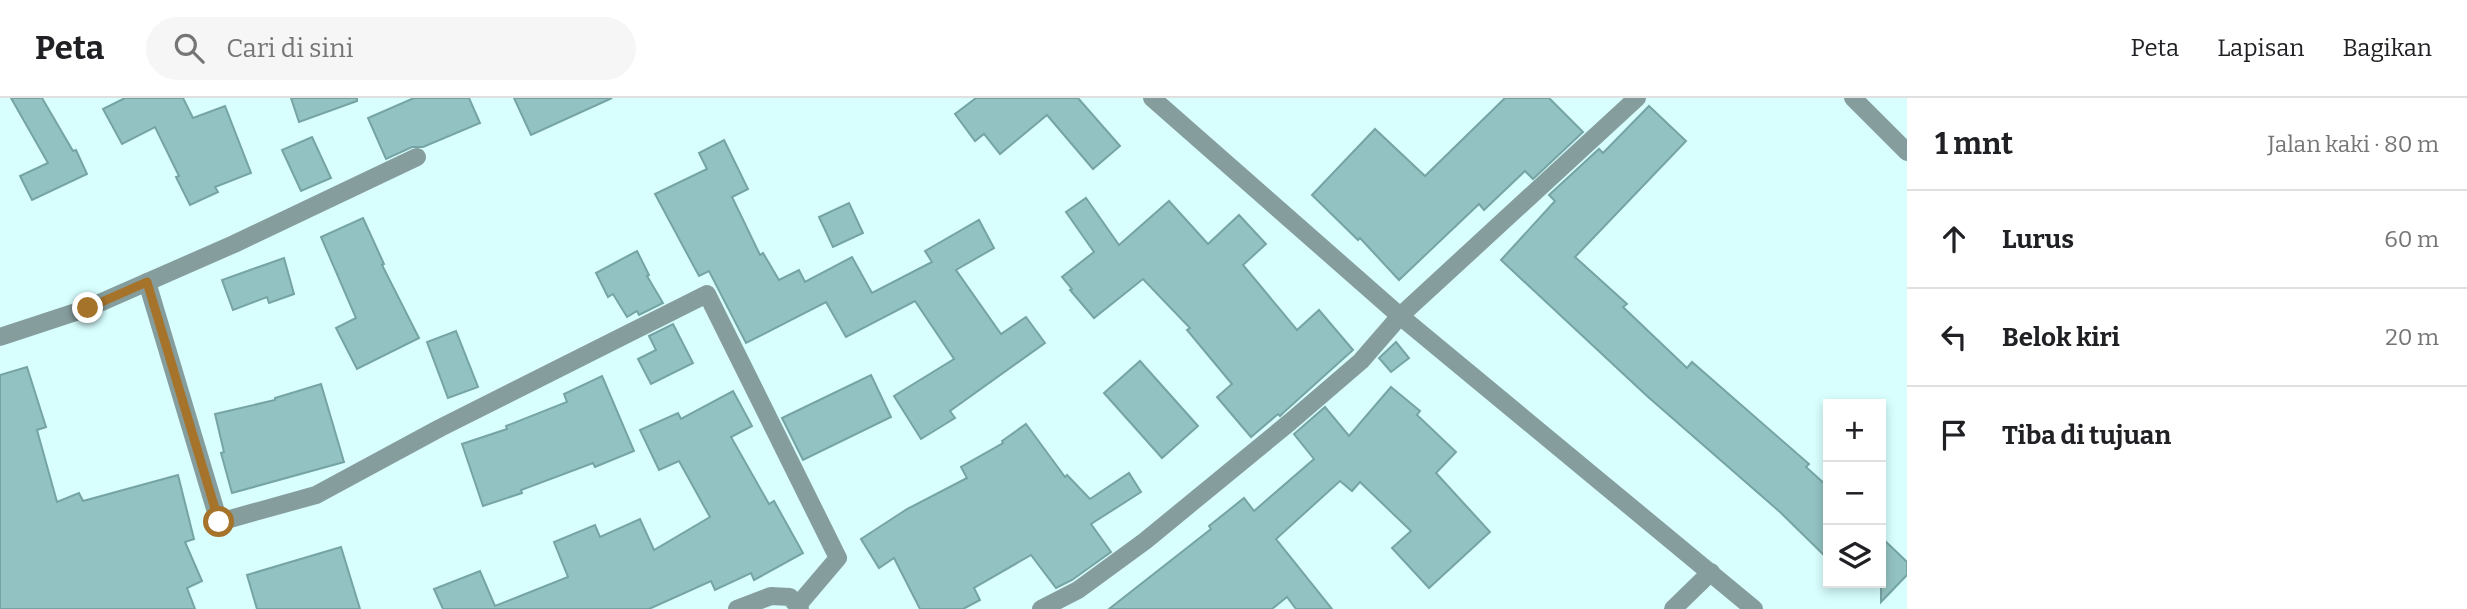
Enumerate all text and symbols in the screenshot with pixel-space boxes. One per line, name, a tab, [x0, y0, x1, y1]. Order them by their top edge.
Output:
search box	[146, 17, 636, 80]
text: Peta	[35, 28, 104, 68]
icon: search	[170, 29, 208, 67]
text: Cari di sini	[226, 33, 354, 64]
text: Peta	[2131, 34, 2179, 62]
text: Lapisan	[2217, 34, 2304, 62]
text: Bagikan	[2342, 34, 2432, 62]
text: 1 mnt	[1935, 126, 2013, 162]
text: Jalan kaki · 80 m	[2268, 130, 2439, 158]
icon: ahead	[1935, 220, 1973, 258]
text: Lurus	[2002, 224, 2074, 255]
text: 60 m	[2384, 225, 2439, 253]
route end	[72, 292, 103, 323]
icon: left	[1935, 318, 1973, 356]
text: Belok kiri	[2002, 322, 2120, 353]
text: 20 m	[2385, 323, 2439, 351]
map controls	[1823, 399, 1886, 588]
button: +	[1823, 399, 1886, 462]
icon: arrive	[1935, 416, 1973, 454]
text: Tiba di tujuan	[2002, 420, 2171, 451]
button: −	[1823, 462, 1886, 525]
route start	[203, 506, 234, 537]
button: layers	[1823, 525, 1886, 588]

